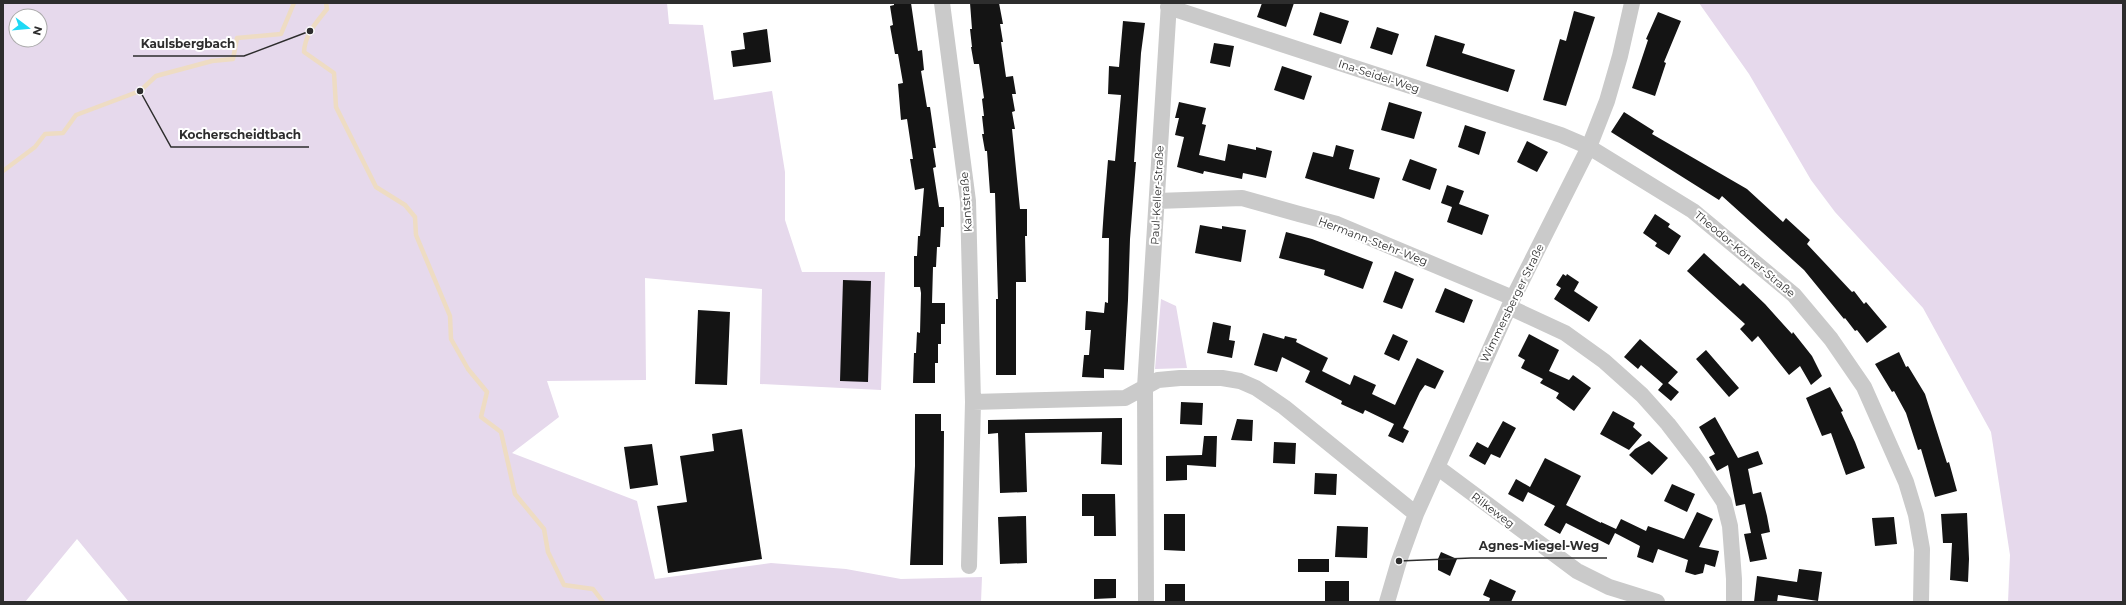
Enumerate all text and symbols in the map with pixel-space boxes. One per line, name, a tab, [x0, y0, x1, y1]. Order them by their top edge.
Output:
north arrow	[8, 8, 48, 48]
text: N	[30, 25, 46, 37]
callout: Kaulsbergbach	[133, 32, 244, 56]
text: Kaulsbergbach	[141, 36, 235, 51]
street label: Ina-Seidel-Weg	[1337, 56, 1421, 96]
callout: Kocherscheidtbach	[171, 123, 309, 147]
text: Kocherscheidtbach	[179, 127, 301, 142]
street label: Paul-Keller-Straße	[1147, 145, 1167, 245]
street label: Kantstraße	[957, 171, 975, 233]
street label: Theodor-Körner-Straße	[1692, 208, 1798, 300]
street label: Hermann-Stehr-Weg	[1316, 214, 1430, 268]
street label: Wimmersberger Straße	[1477, 241, 1547, 365]
street label: Rilkeweg	[1469, 489, 1517, 531]
callout: Agnes-Miegel-Weg	[1471, 534, 1607, 558]
text: Agnes-Miegel-Weg	[1478, 538, 1599, 553]

